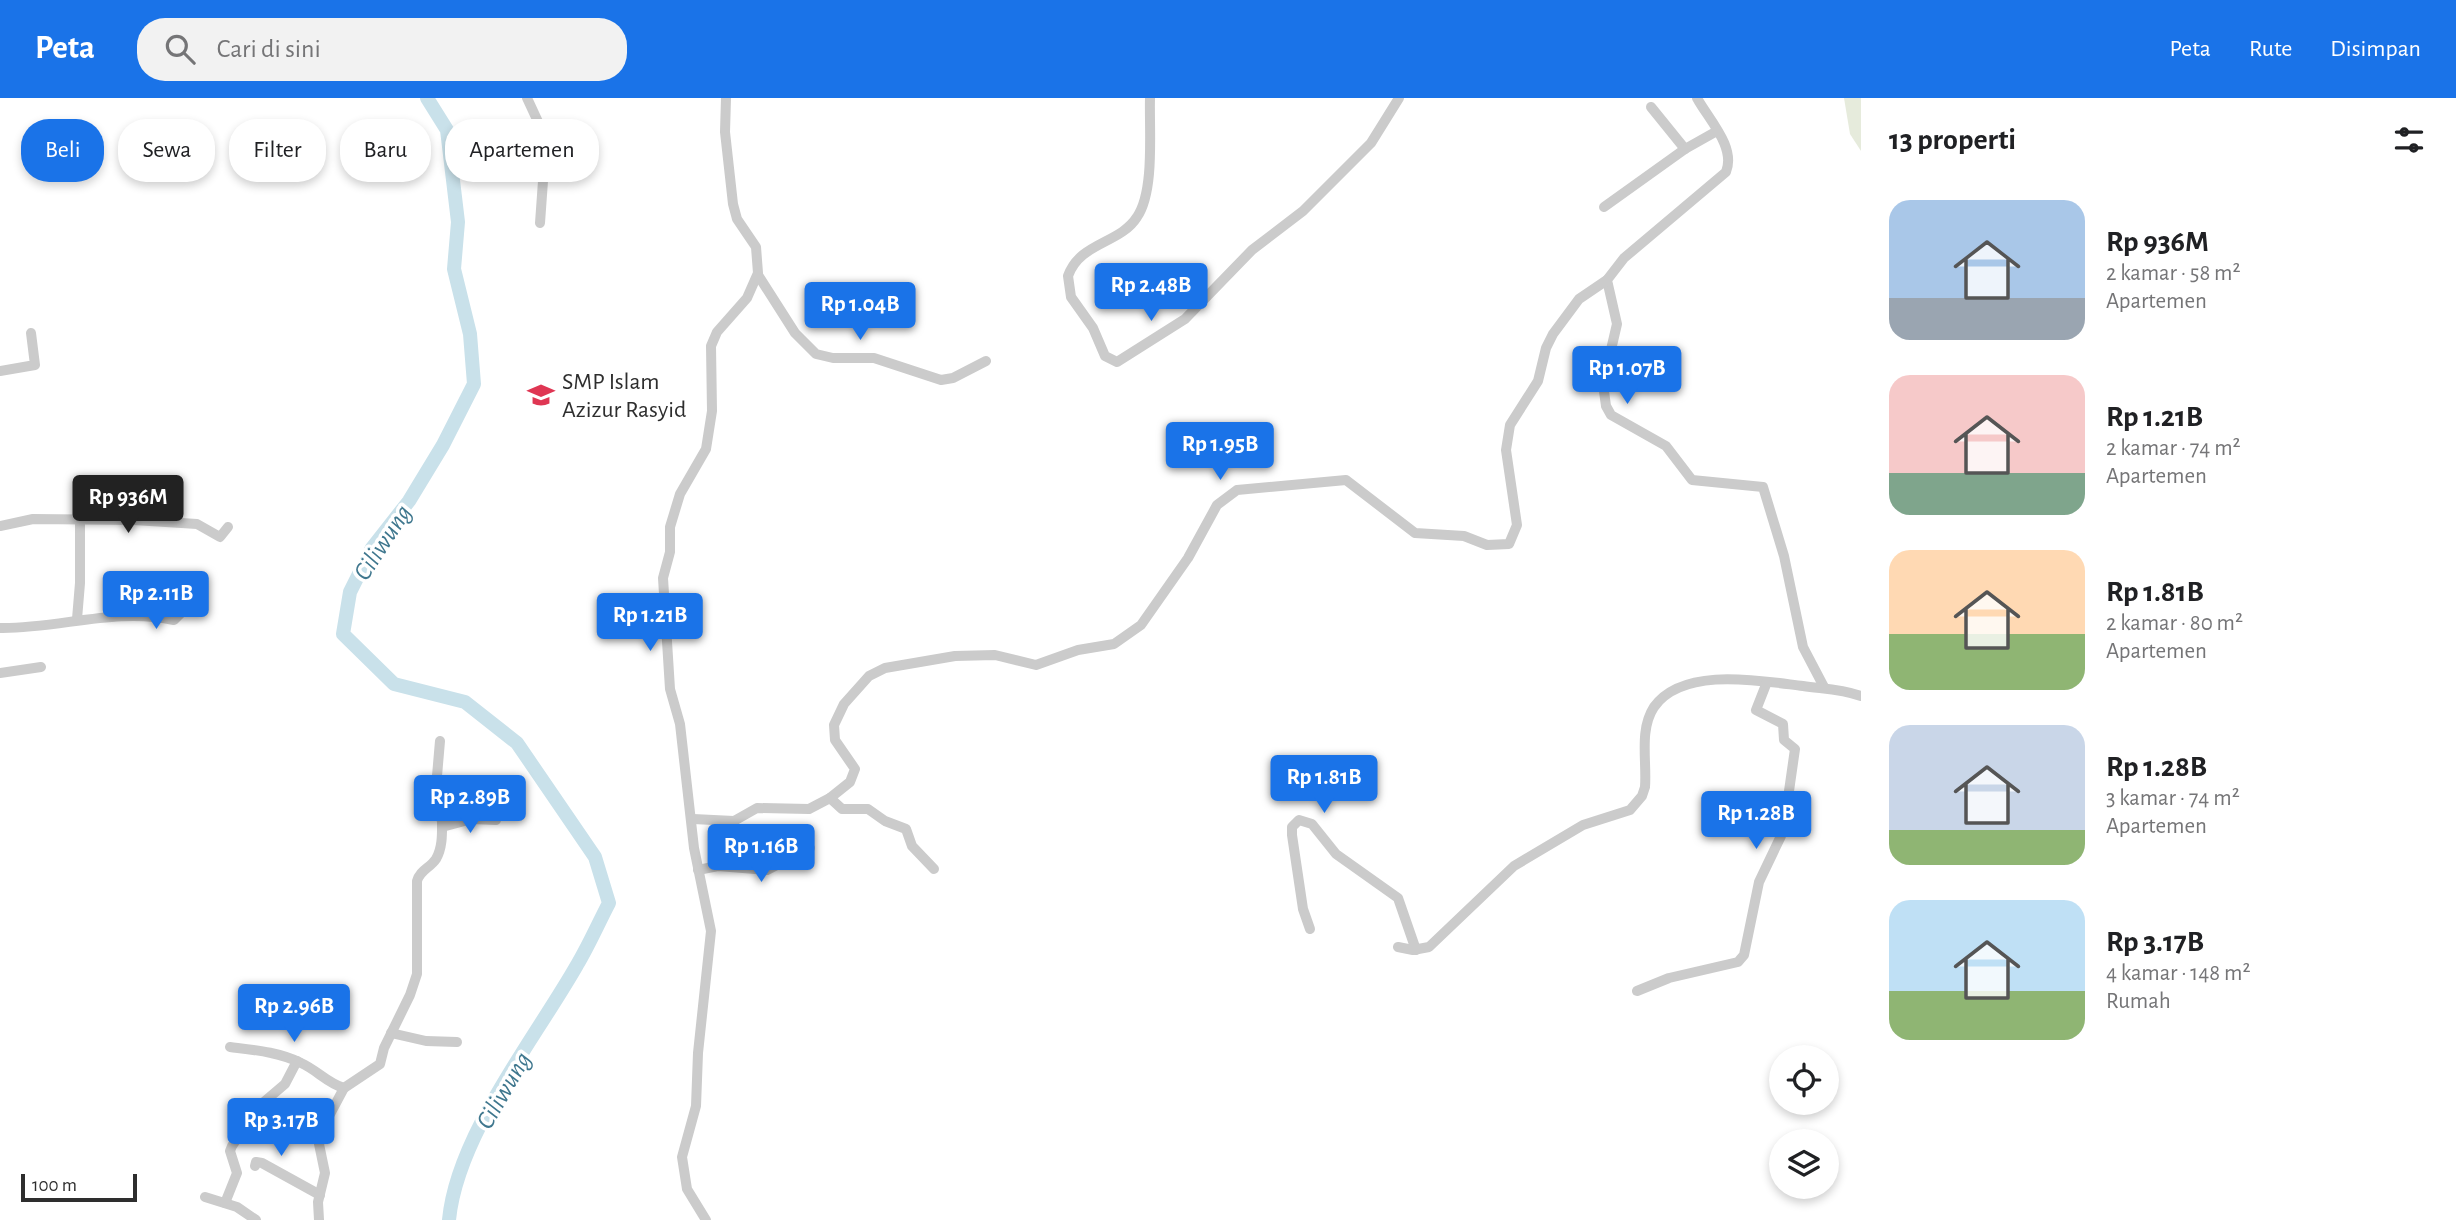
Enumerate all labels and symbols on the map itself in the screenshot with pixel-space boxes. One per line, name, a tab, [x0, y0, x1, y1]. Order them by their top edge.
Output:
pin: Rp 2.48B	[1079, 264, 1223, 323]
pin: Rp 1.04B	[788, 282, 932, 342]
pin: Rp 1.07B	[1555, 346, 1699, 406]
place label: SMP Islam Azizur Rasyid	[562, 370, 686, 422]
school or university icon: SMP Islam Azizur Rasyid	[526, 380, 556, 410]
pin: Rp 1.95B	[1148, 422, 1292, 482]
pin: Rp 936M	[63, 476, 193, 535]
water label: Ciliwung	[349, 500, 417, 585]
pin: Rp 2.11B	[84, 572, 228, 631]
pin: Rp 1.21B	[578, 594, 722, 653]
pin: Rp 1.81B	[1252, 756, 1396, 815]
pin: Rp 2.89B	[398, 776, 542, 835]
pin: Rp 1.28B	[1684, 792, 1828, 851]
pin: Rp 1.16B	[689, 824, 833, 884]
pin: Rp 2.96B	[222, 984, 366, 1044]
water label: Ciliwung	[472, 1047, 536, 1134]
pin: Rp 3.17B	[209, 1098, 353, 1158]
scale bar	[21, 1171, 136, 1203]

